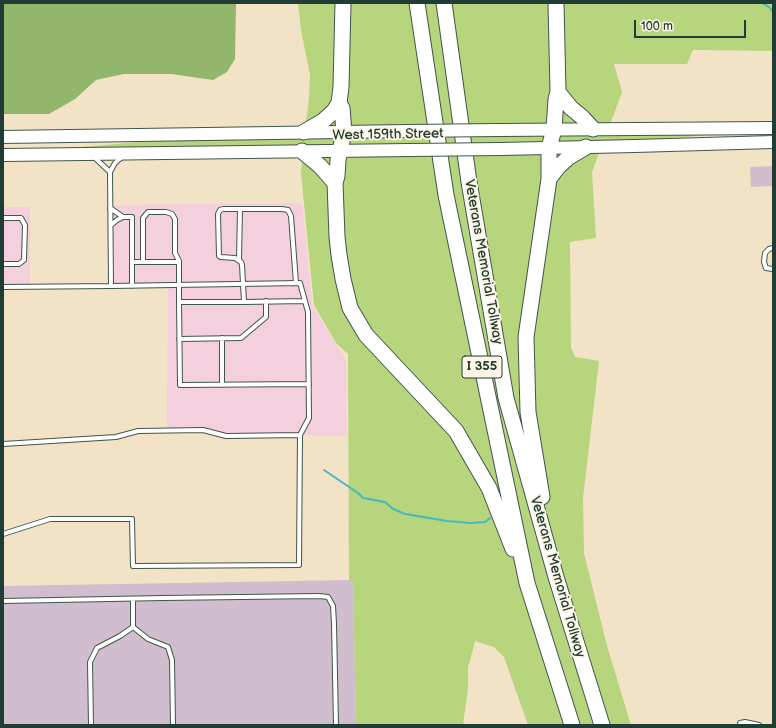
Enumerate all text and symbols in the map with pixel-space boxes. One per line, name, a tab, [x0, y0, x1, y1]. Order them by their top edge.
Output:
scale bar	[636, 12, 748, 38]
text: 100 m	[641, 19, 673, 34]
street label: West 159th Street	[332, 126, 444, 144]
street label: Veterans Memorial Tollway	[460, 178, 506, 346]
road number: I 355	[462, 356, 502, 378]
street label: Veterans Memorial Tollway	[526, 494, 588, 660]

